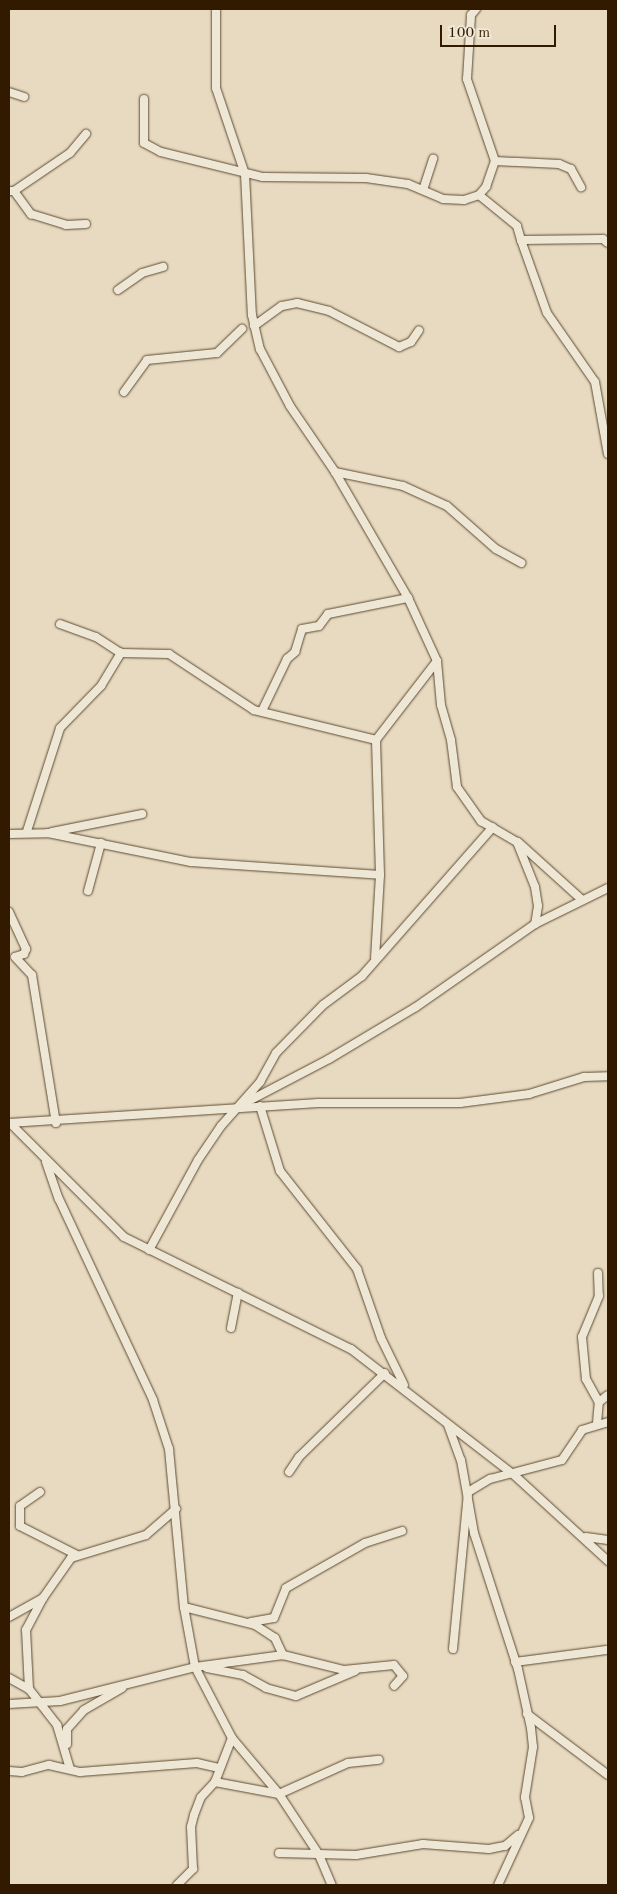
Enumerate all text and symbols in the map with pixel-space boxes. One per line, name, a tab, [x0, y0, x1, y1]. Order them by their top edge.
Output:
scale bar	[442, 15, 558, 47]
text: 100 m	[448, 26, 490, 41]

